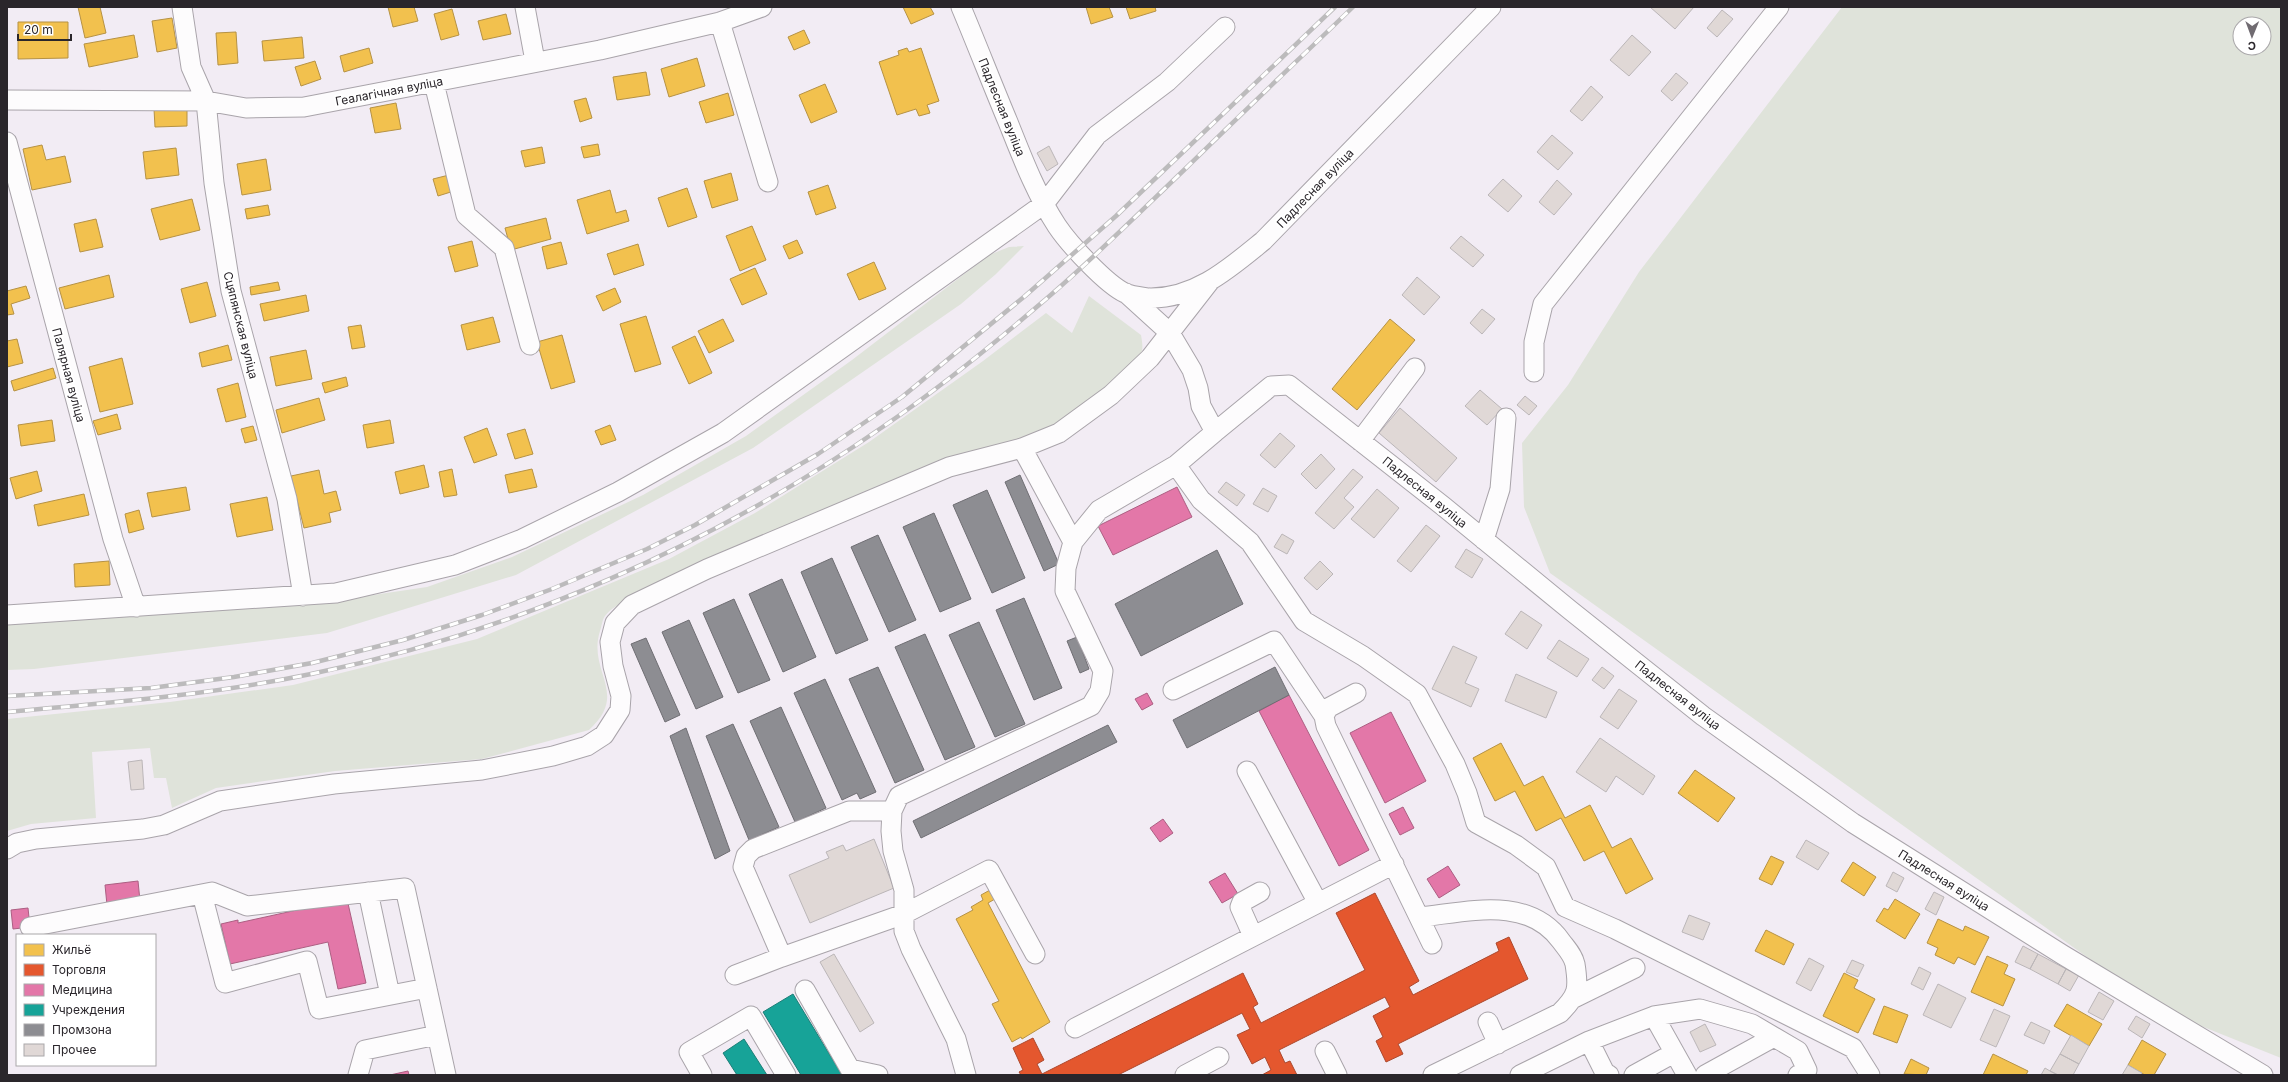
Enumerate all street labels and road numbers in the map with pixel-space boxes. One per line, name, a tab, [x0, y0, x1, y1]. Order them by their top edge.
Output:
street label: Падлесная вуліца	[975, 56, 1029, 158]
street label: Геалагічная вуліца	[334, 73, 444, 109]
street label: Падлесная вуліца	[1273, 145, 1357, 231]
street label: Сцяпянская вуліца	[220, 270, 262, 380]
street label: Палярная вуліца	[49, 326, 89, 424]
street label: Падлесная вуліца	[1380, 453, 1470, 531]
street label: Падлесная вуліца	[1632, 657, 1724, 733]
street label: Падлесная вуліца	[1896, 846, 1992, 914]

